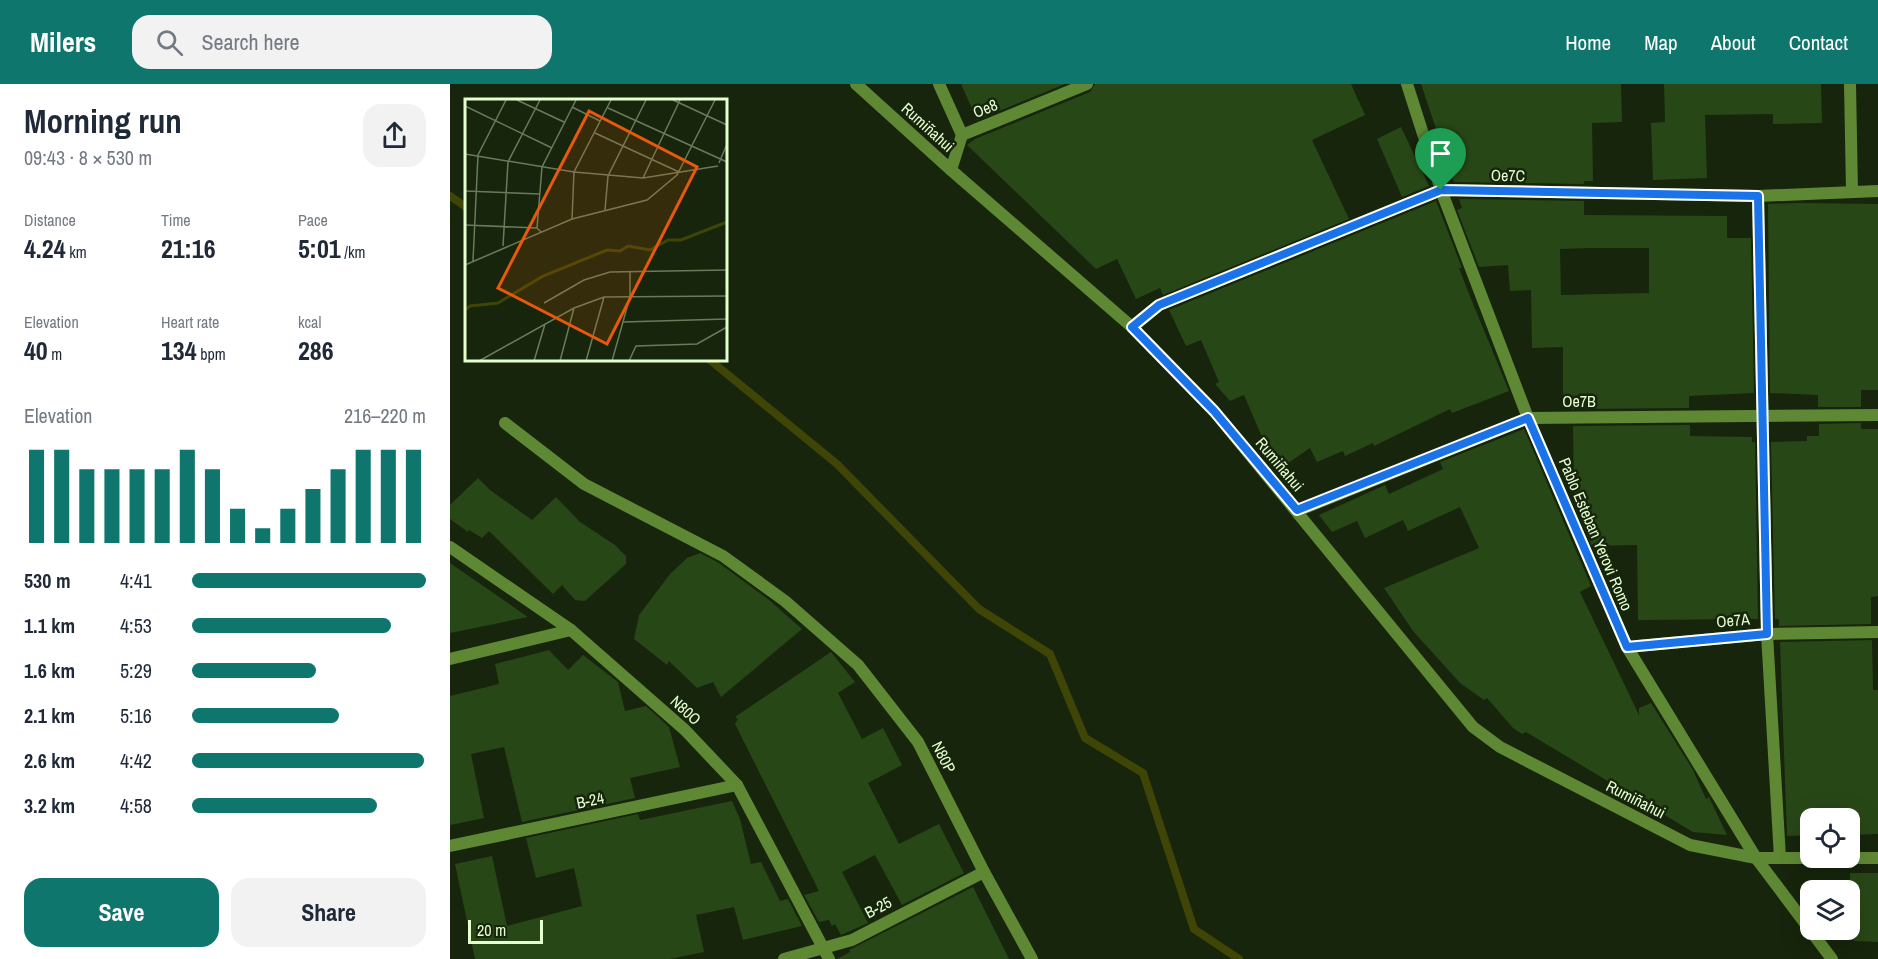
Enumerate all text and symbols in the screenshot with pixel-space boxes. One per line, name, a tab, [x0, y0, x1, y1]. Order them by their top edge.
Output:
search box	[132, 15, 552, 69]
text: Milers	[30, 23, 96, 61]
icon: search	[153, 26, 186, 59]
text: Search here	[201, 27, 300, 57]
text: Home	[1565, 28, 1611, 57]
text: Map	[1644, 28, 1678, 57]
text: About	[1711, 28, 1756, 57]
text: Contact	[1789, 28, 1848, 57]
street label: Oe8	[969, 93, 1001, 123]
street label: Rumiñahui	[897, 97, 959, 157]
text: Morning run	[24, 99, 182, 143]
inset map	[465, 99, 728, 362]
button: share	[363, 104, 426, 167]
pin	[1415, 128, 1466, 190]
icon: arrive	[1424, 137, 1457, 170]
text: 09:43 · 8 × 530 m	[24, 144, 152, 171]
street label: Oe7C	[1491, 164, 1525, 186]
text: Distance	[24, 209, 76, 231]
text: Time	[161, 209, 191, 231]
text: Pace	[298, 209, 328, 231]
text: 4.24	[24, 231, 66, 266]
text: 21:16	[161, 231, 216, 266]
text: 5:01	[298, 231, 341, 266]
text: km	[66, 241, 87, 263]
text: /km	[341, 241, 365, 263]
text: Elevation	[24, 311, 79, 333]
text: Heart rate	[161, 311, 219, 333]
text: kcal	[298, 311, 321, 333]
text: 40	[24, 333, 48, 368]
text: 134	[161, 333, 197, 368]
text: 286	[298, 333, 334, 368]
text: m	[48, 343, 62, 365]
text: bpm	[197, 343, 226, 365]
street label: Oe7B	[1562, 390, 1596, 412]
text: Elevation	[24, 402, 92, 429]
text: 216–220 m	[344, 402, 426, 429]
street label: Rumiñahui	[1251, 432, 1309, 496]
street label: Pablo Esteban Yerovi Romo	[1554, 454, 1638, 614]
text: 530 m	[24, 567, 71, 594]
text: 4:41	[120, 567, 152, 594]
street label: Oe7A	[1715, 608, 1751, 632]
text: 1.1 km	[24, 612, 75, 639]
text: 4:53	[120, 612, 152, 639]
text: 1.6 km	[24, 657, 75, 684]
text: 5:29	[120, 657, 152, 684]
street label: N80O	[666, 690, 706, 730]
text: 2.1 km	[24, 702, 75, 729]
text: 5:16	[120, 702, 152, 729]
street label: N80P	[927, 737, 961, 777]
text: 2.6 km	[24, 747, 75, 774]
text: 4:42	[120, 747, 152, 774]
street label: Rumiñahui	[1602, 775, 1670, 823]
street label: B-24	[574, 786, 606, 814]
text: 3.2 km	[24, 792, 75, 819]
text: 4:58	[120, 792, 152, 819]
map controls	[1800, 808, 1860, 940]
button: locate	[1800, 808, 1860, 868]
button: Save	[24, 878, 219, 947]
button: Share	[231, 878, 426, 947]
button: layers	[1800, 880, 1860, 940]
street label: B-25	[861, 891, 895, 923]
scale bar	[468, 917, 543, 944]
text: 20 m	[477, 919, 506, 941]

